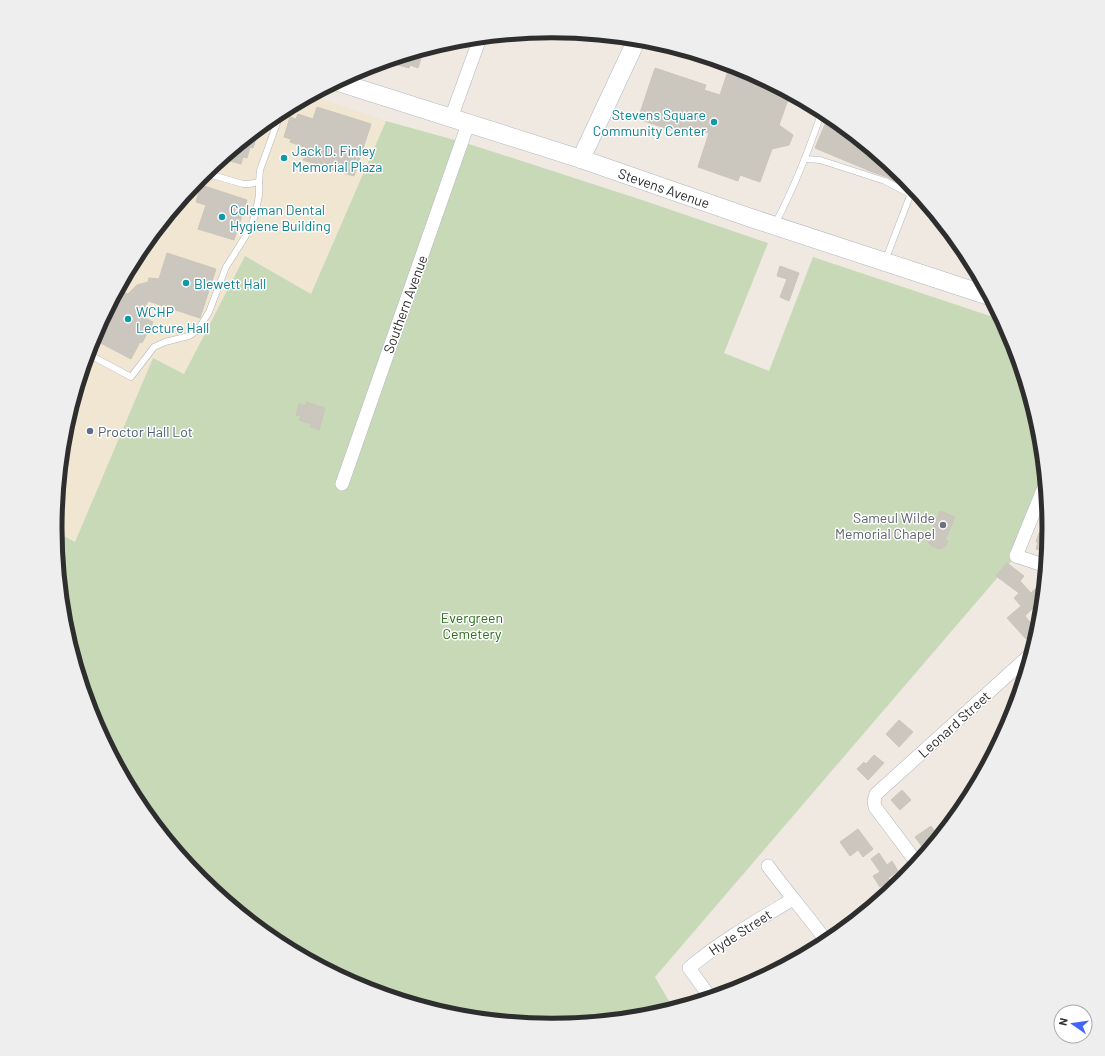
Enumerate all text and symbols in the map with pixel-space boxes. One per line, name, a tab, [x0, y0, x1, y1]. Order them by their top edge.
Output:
place label: Stevens Square Community Center	[593, 106, 706, 139]
marker: Stevens Square Community Center	[709, 117, 719, 127]
place label: Jack D. Finley Memorial Plaza	[292, 142, 382, 175]
marker: Jack D. Finley Memorial Plaza	[279, 153, 289, 163]
street label: Stevens Avenue	[616, 164, 712, 212]
place label: Coleman Dental Hygiene Building	[230, 201, 331, 234]
marker: Coleman Dental Hygiene Building	[217, 212, 227, 222]
street label: Southern Avenue	[379, 253, 431, 355]
place label: Blewett Hall	[194, 275, 266, 292]
marker: Blewett Hall	[181, 278, 191, 288]
place label: WCHP Lecture Hall	[136, 303, 209, 336]
marker: WCHP Lecture Hall	[123, 314, 133, 324]
place label: Proctor Hall Lot	[98, 423, 193, 440]
marker: Proctor Hall Lot	[85, 426, 95, 436]
place label: Sameul Wilde Memorial Chapel	[835, 509, 935, 542]
marker: Sameul Wilde Memorial Chapel	[938, 520, 948, 530]
park label: Evergreen Cemetery	[441, 609, 503, 642]
street label: Leonard Street	[914, 687, 994, 761]
street label: Hyde Street	[705, 905, 775, 959]
north arrow	[1053, 1004, 1093, 1044]
text: N	[1056, 1017, 1070, 1027]

